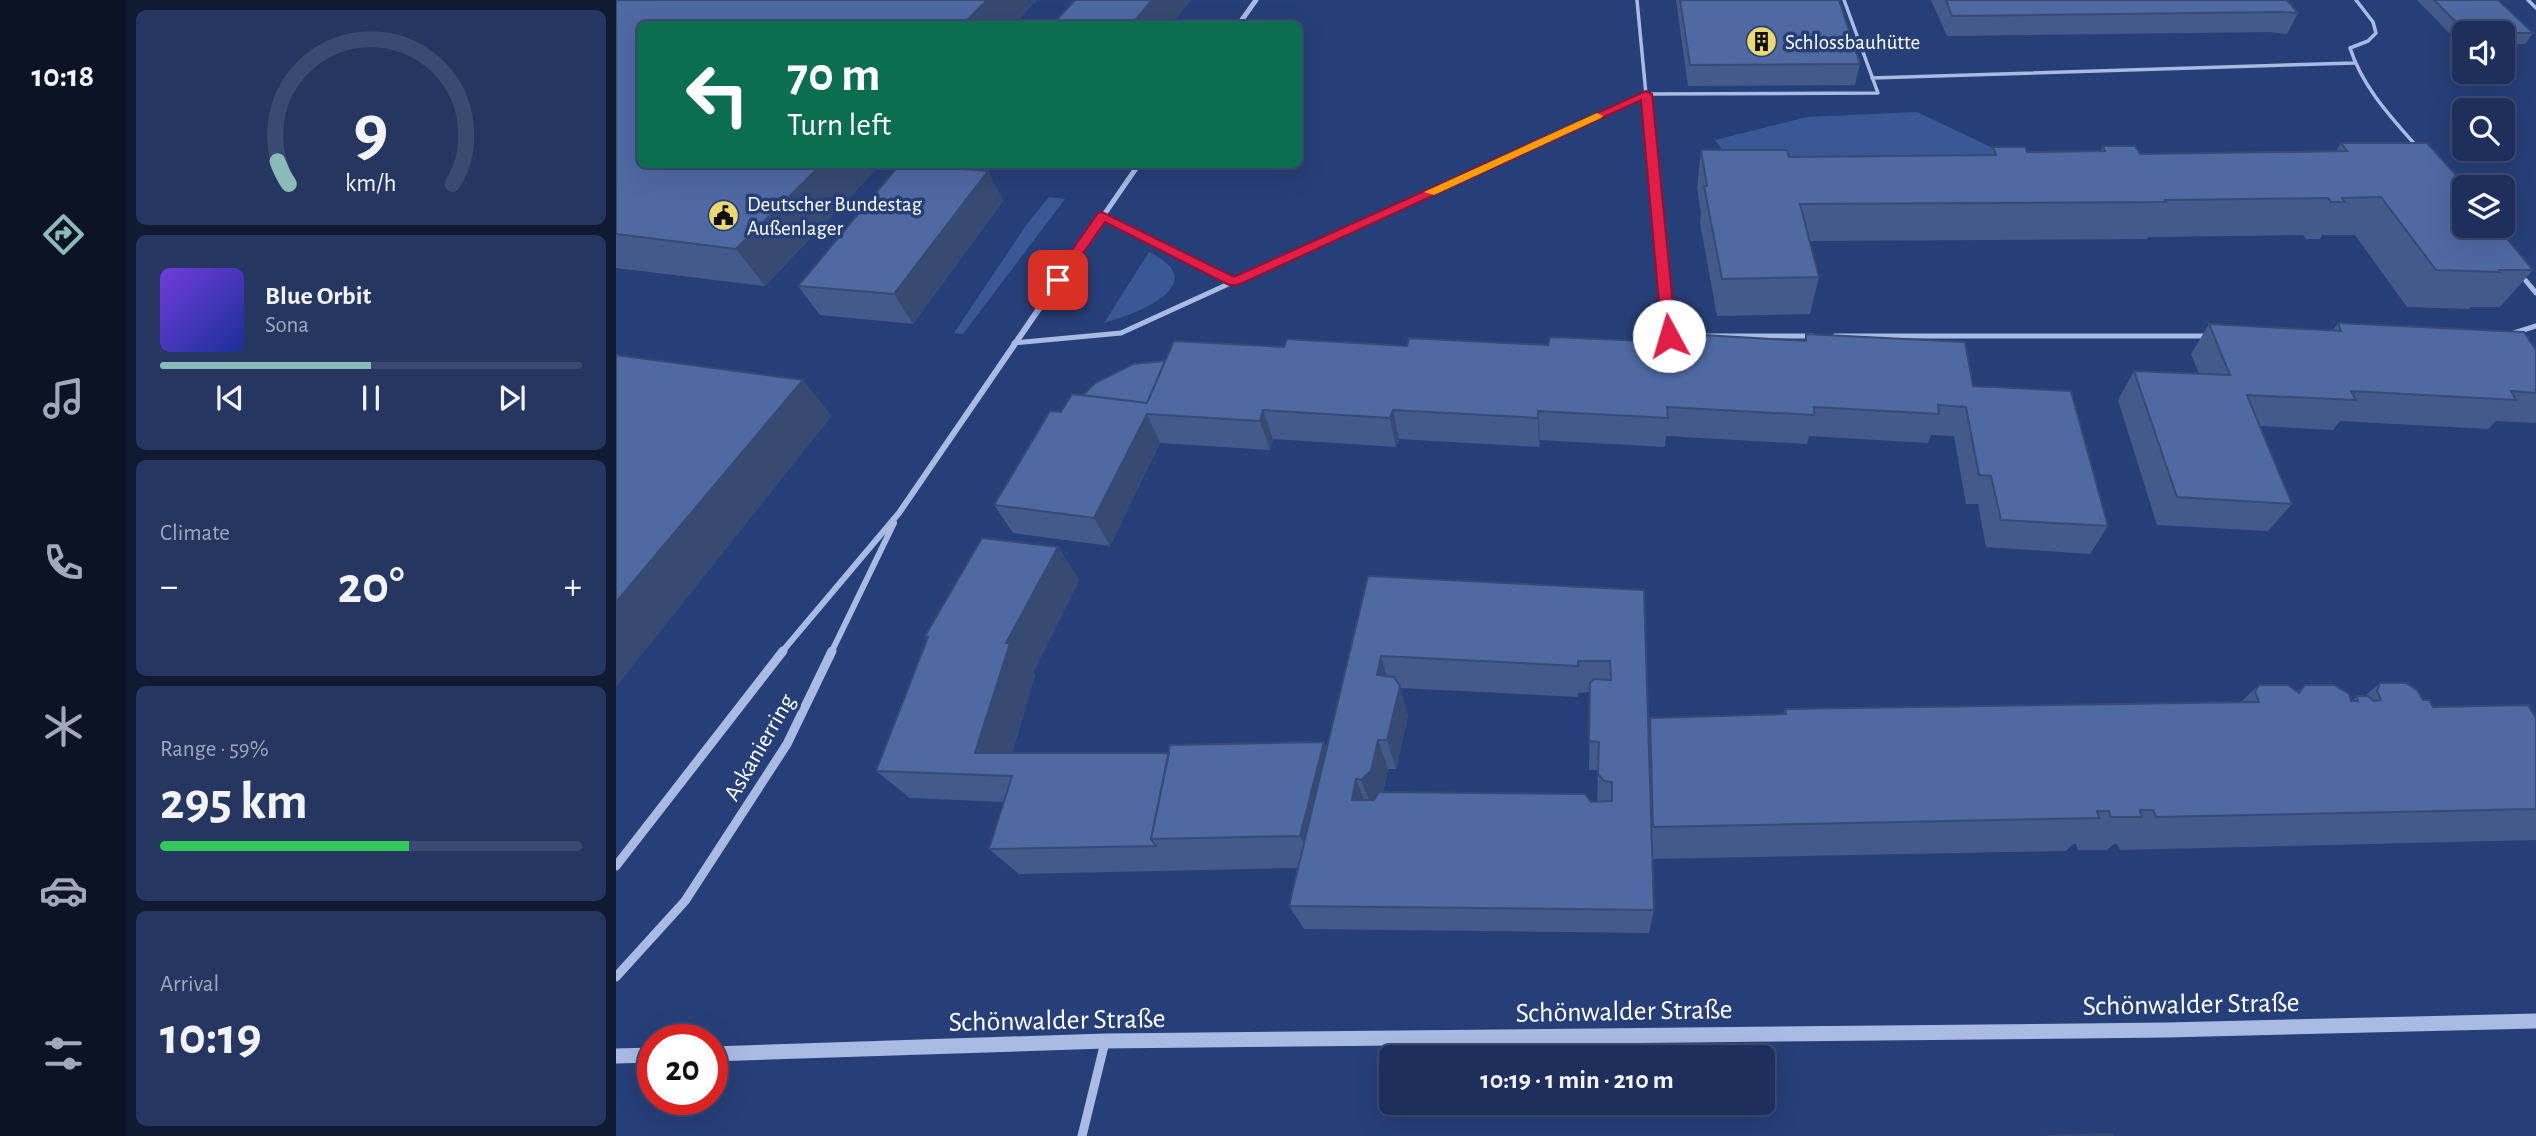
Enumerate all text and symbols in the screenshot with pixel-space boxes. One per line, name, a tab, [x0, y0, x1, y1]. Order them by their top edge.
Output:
map controls	[2452, 21, 2515, 238]
button: sound	[2452, 21, 2515, 84]
building icon: Schlossbauhütte	[1745, 25, 1779, 59]
place label: Schlossbauhütte	[1785, 32, 1920, 53]
icon: left	[672, 49, 763, 140]
text: 70 m	[787, 51, 881, 100]
text: 10:18	[32, 60, 94, 92]
text: 9	[353, 96, 389, 169]
button: search	[2452, 98, 2515, 161]
text: Turn left	[787, 109, 891, 141]
text: km/h	[345, 170, 397, 195]
button: layers	[2452, 175, 2515, 238]
place label: Deutscher Bundestag Außenlager	[747, 194, 923, 239]
public building icon: Deutscher Bundestag Außenlager	[707, 199, 741, 233]
icon: directions	[39, 210, 88, 259]
pin	[1028, 250, 1088, 310]
icon: arrive	[1039, 261, 1077, 299]
text: Blue Orbit	[265, 283, 371, 309]
position arrow	[1632, 299, 1706, 373]
text: Sona	[265, 314, 309, 337]
icon: music	[39, 374, 88, 423]
icon: previous	[211, 379, 249, 417]
icon: pause	[352, 379, 390, 417]
icon: next	[493, 379, 531, 417]
text: Climate	[160, 522, 230, 545]
icon: phone	[39, 538, 88, 587]
text: 20°	[338, 560, 404, 612]
text: −	[160, 568, 178, 606]
text: +	[564, 568, 582, 606]
street label: Askanierring	[720, 690, 800, 805]
icon: climate	[39, 702, 88, 751]
text: Range · 59%	[160, 738, 269, 761]
text: 295 km	[160, 776, 308, 828]
icon: car	[39, 866, 88, 915]
text: Arrival	[160, 973, 219, 996]
street label: Schönwalder Straße	[2082, 989, 2300, 1021]
street label: Schönwalder Straße	[1515, 996, 1733, 1028]
street label: Schönwalder Straße	[948, 1005, 1166, 1037]
text: 10:19	[160, 1011, 262, 1063]
speed limit sign: 20	[637, 1024, 728, 1115]
icon: filters	[39, 1029, 88, 1078]
text: 10:19 · 1 min · 210 m	[1480, 1067, 1674, 1093]

